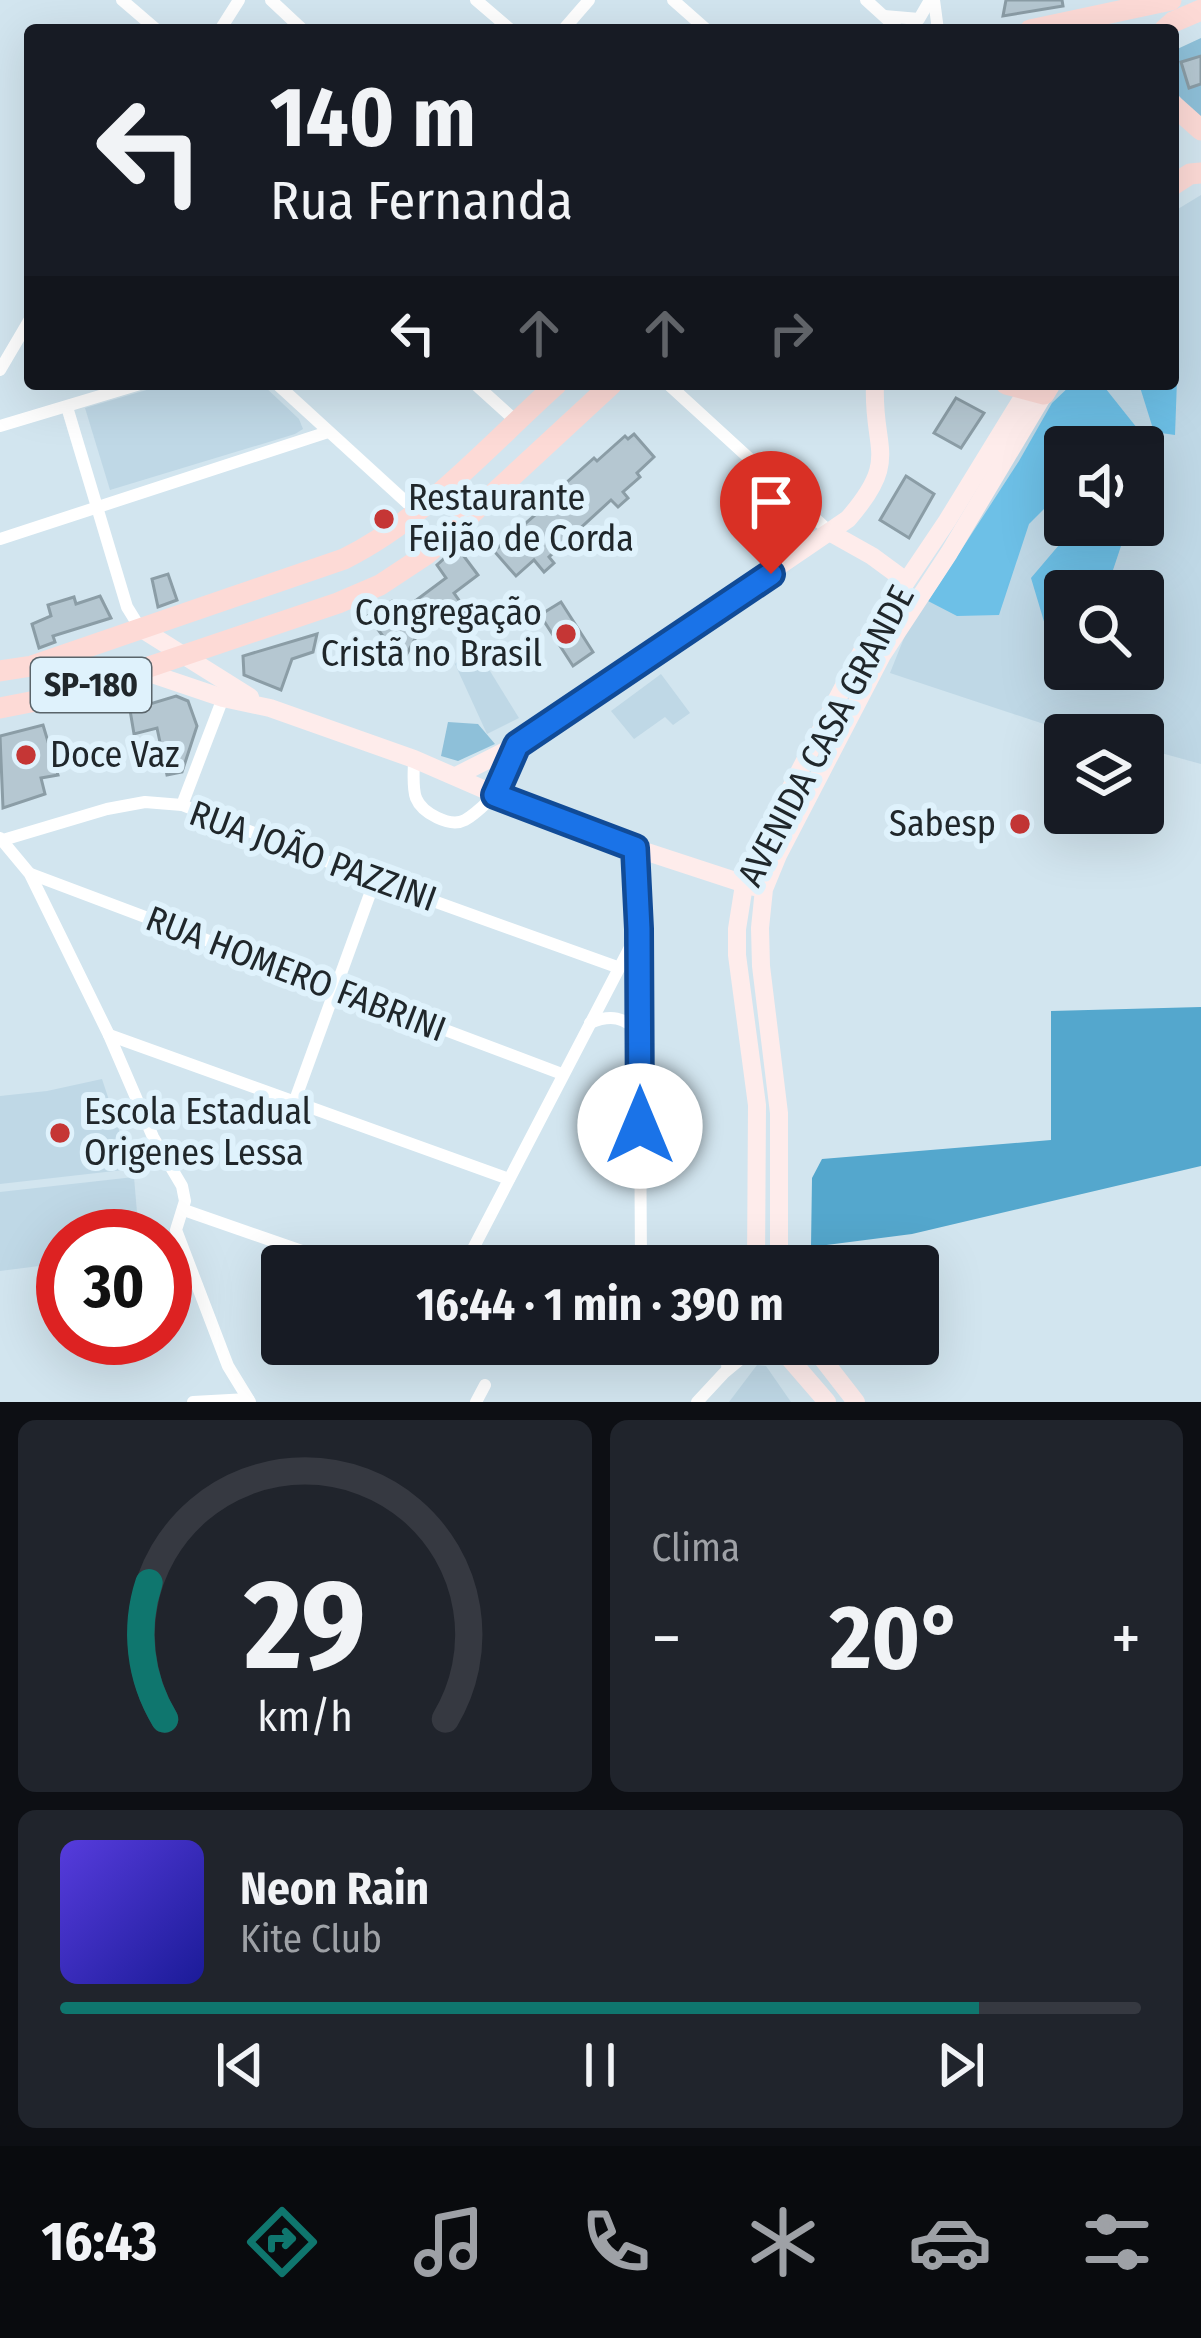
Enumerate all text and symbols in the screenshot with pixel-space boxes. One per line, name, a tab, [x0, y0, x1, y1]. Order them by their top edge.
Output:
text: 140 m	[270, 67, 476, 168]
icon: left	[72, 72, 228, 228]
text: Rua Fernanda	[270, 169, 573, 233]
icon: left	[380, 300, 446, 366]
icon: ahead	[506, 300, 572, 366]
icon: ahead	[632, 300, 698, 366]
icon: right	[758, 300, 824, 366]
map controls	[1044, 426, 1164, 834]
button: sound	[1044, 426, 1164, 546]
pin	[720, 451, 822, 574]
icon: arrive	[738, 469, 804, 535]
place label: Restaurante Feijão de Corda	[408, 476, 634, 561]
marker: Restaurante Feijão de Corda	[371, 506, 397, 532]
button: search	[1044, 570, 1164, 690]
street label: AVENIDA CASA GRANDE	[728, 578, 924, 894]
place label: Congregação Cristã no Brasil	[321, 591, 542, 676]
marker: Congregação Cristã no Brasil	[553, 621, 579, 647]
road number: SP-180	[31, 658, 151, 712]
button: layers	[1044, 714, 1164, 834]
place label: Doce Vaz	[50, 733, 180, 777]
marker: Doce Vaz	[13, 742, 39, 768]
street label: RUA JOÃO PAZZINI	[184, 791, 442, 921]
place label: Sabesp	[889, 802, 996, 846]
marker: Sabesp	[1007, 811, 1033, 837]
street label: RUA HOMERO FABRINI	[140, 897, 452, 1051]
position arrow	[577, 1063, 703, 1189]
place label: Escola Estadual Origenes Lessa	[84, 1090, 311, 1175]
marker: Escola Estadual Origenes Lessa	[47, 1120, 73, 1146]
speed limit sign: 30	[36, 1209, 192, 1365]
text: 16:44 · 1 min · 390 m	[416, 1278, 784, 1332]
text: Clima	[652, 1525, 740, 1571]
text: 29	[243, 1551, 366, 1701]
text: 20°	[830, 1584, 963, 1692]
text: −	[652, 1599, 681, 1678]
text: +	[1111, 1599, 1141, 1678]
text: km/h	[257, 1691, 353, 1742]
text: Neon Rain	[240, 1862, 429, 1916]
text: Kite Club	[240, 1916, 382, 1962]
icon: previous	[207, 2032, 273, 2098]
icon: pause	[567, 2032, 633, 2098]
icon: next	[928, 2032, 994, 2098]
icon: directions	[240, 2200, 324, 2284]
icon: music	[407, 2200, 491, 2284]
icon: phone	[574, 2200, 658, 2284]
icon: climate	[741, 2200, 825, 2284]
icon: car	[908, 2200, 992, 2284]
icon: filters	[1075, 2200, 1159, 2284]
text: 16:43	[42, 2210, 157, 2274]

